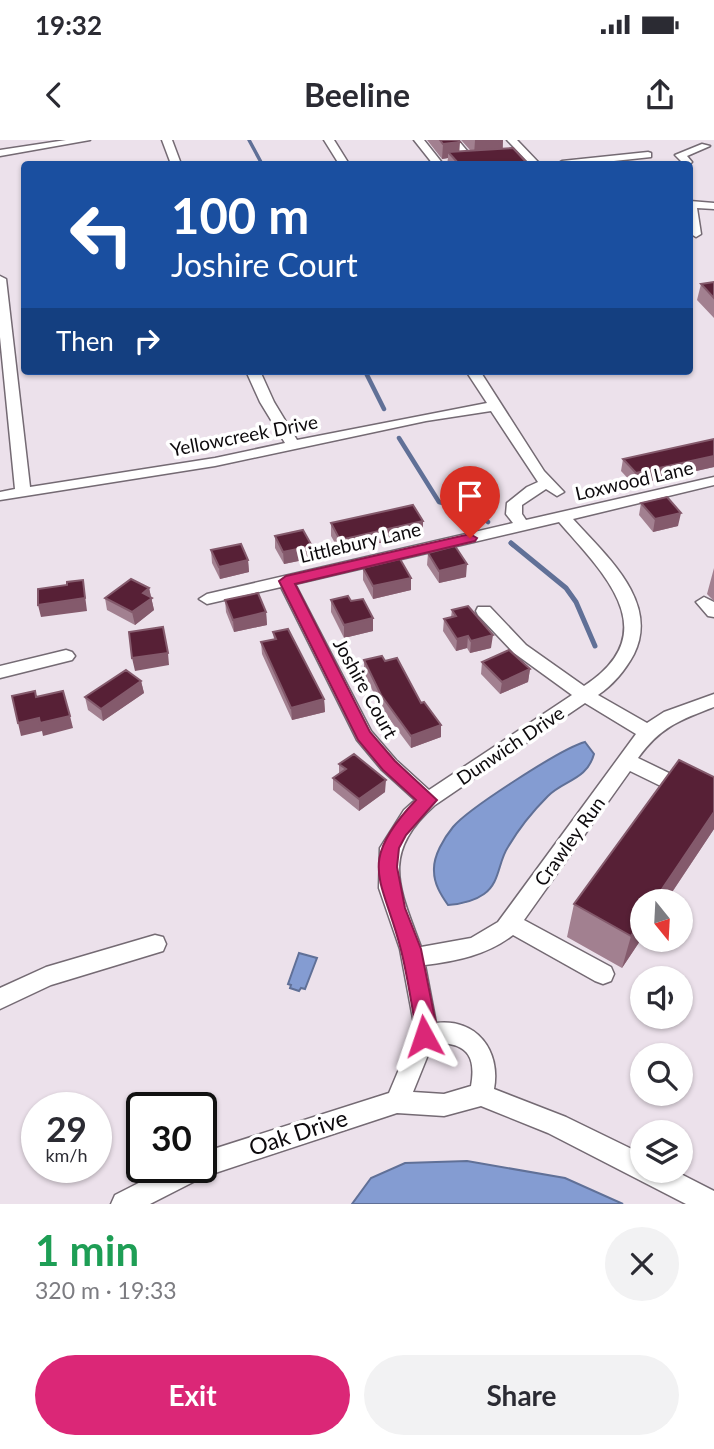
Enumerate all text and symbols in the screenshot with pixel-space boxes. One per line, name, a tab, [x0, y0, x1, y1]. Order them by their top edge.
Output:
text: 19:32	[35, 9, 102, 41]
text: Beeline	[304, 75, 410, 114]
icon: back	[35, 76, 73, 114]
icon: share	[641, 76, 679, 114]
text: 100 m	[171, 186, 309, 244]
icon: left	[56, 189, 147, 280]
text: Joshire Court	[171, 245, 358, 284]
icon: right	[128, 322, 166, 360]
text: Then	[56, 325, 114, 357]
street label: Yellowcreek Drive	[168, 409, 320, 461]
street label: Loxwood Lane	[573, 455, 695, 505]
pin	[440, 466, 500, 538]
icon: arrive	[451, 477, 489, 515]
street label: Littlebury Lane	[297, 517, 423, 567]
street label: Joshire Court	[329, 634, 403, 742]
street label: Dunwich Drive	[452, 701, 568, 789]
street label: Crawley Run	[529, 792, 609, 890]
north arrow	[630, 889, 693, 952]
map controls	[630, 889, 693, 1183]
button: sound	[630, 966, 693, 1029]
position arrow	[387, 999, 461, 1073]
button: search	[630, 1043, 693, 1106]
speed limit sign: 30	[126, 1092, 217, 1183]
street label: Oak Drive	[245, 1103, 351, 1161]
text: 29	[46, 1107, 87, 1149]
button: layers	[630, 1120, 693, 1183]
text: km/h	[45, 1144, 88, 1166]
text: 1 min	[35, 1225, 139, 1275]
button: close	[605, 1227, 679, 1301]
text: 320 m · 19:33	[35, 1276, 177, 1304]
button: Exit	[35, 1355, 350, 1435]
button: Share	[364, 1355, 679, 1435]

